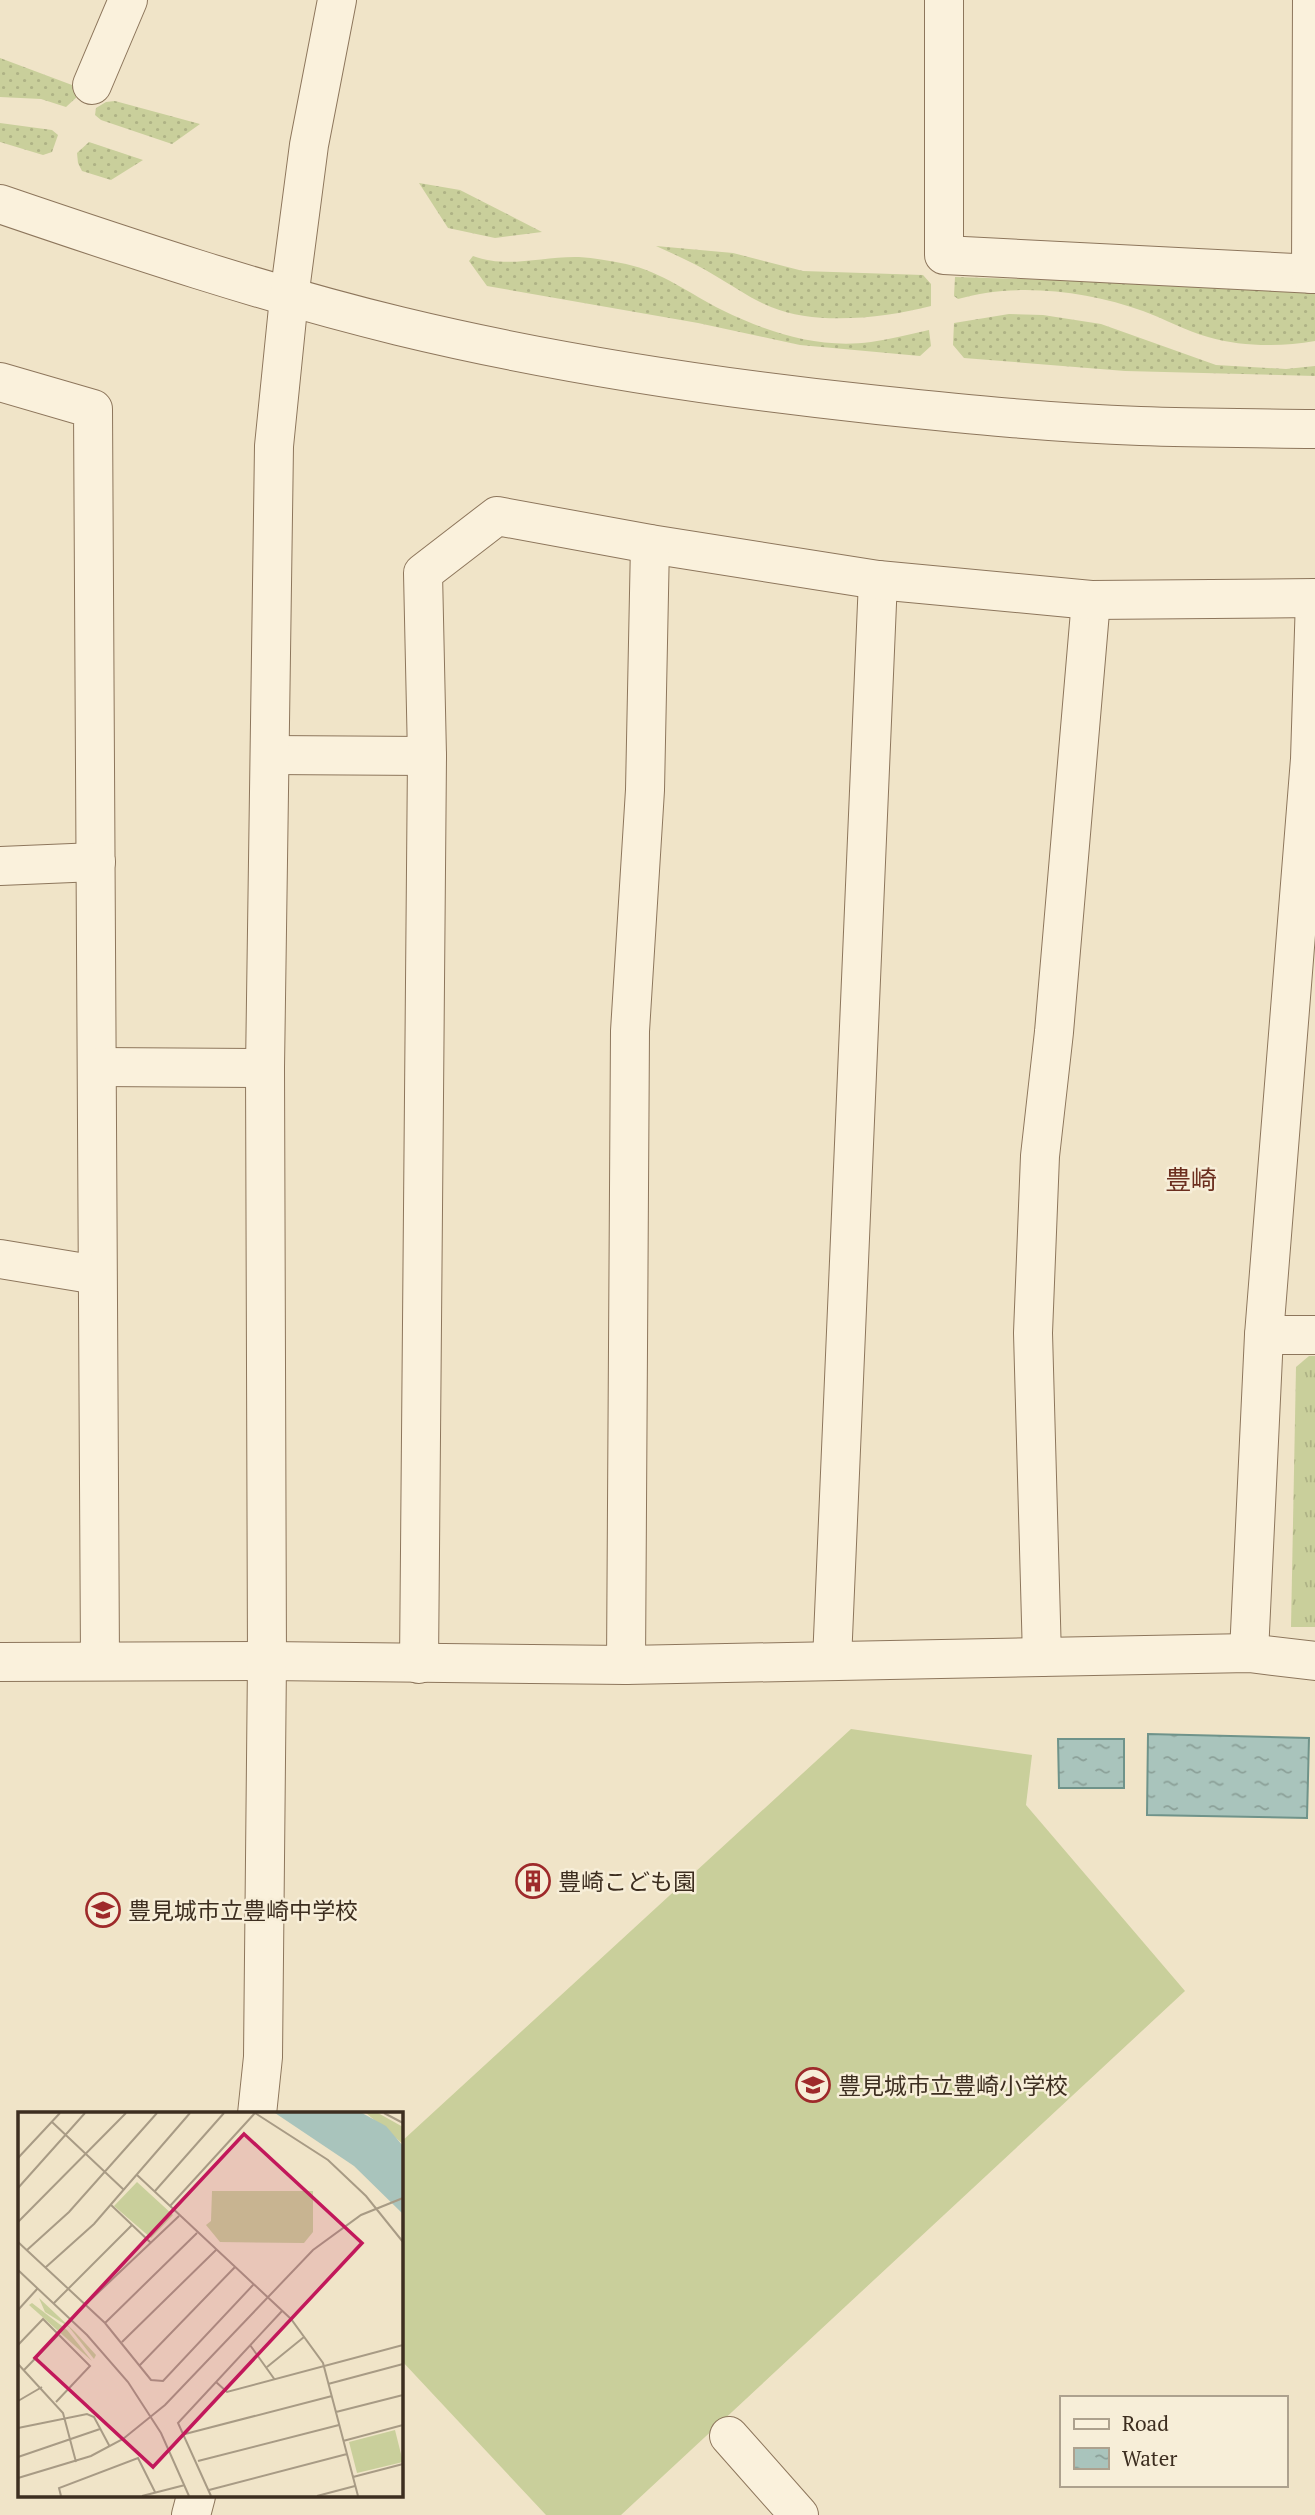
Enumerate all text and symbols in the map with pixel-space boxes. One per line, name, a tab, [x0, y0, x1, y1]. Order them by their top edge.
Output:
district label: 豊崎	[1165, 1162, 1217, 1196]
building icon: 豊崎こども園	[514, 1862, 552, 1900]
place label: 豊崎こども園	[558, 1866, 696, 1897]
school or university icon: 豊見城市立豊崎中学校	[84, 1891, 122, 1929]
place label: 豊見城市立豊崎中学校	[128, 1895, 358, 1926]
school or university icon: 豊見城市立豊崎小学校	[794, 2066, 832, 2104]
place label: 豊見城市立豊崎小学校	[838, 2070, 1068, 2101]
inset map	[18, 2112, 402, 2498]
legend	[1060, 2396, 1287, 2487]
text: Road	[1122, 2409, 1169, 2437]
text: Water	[1122, 2444, 1177, 2472]

